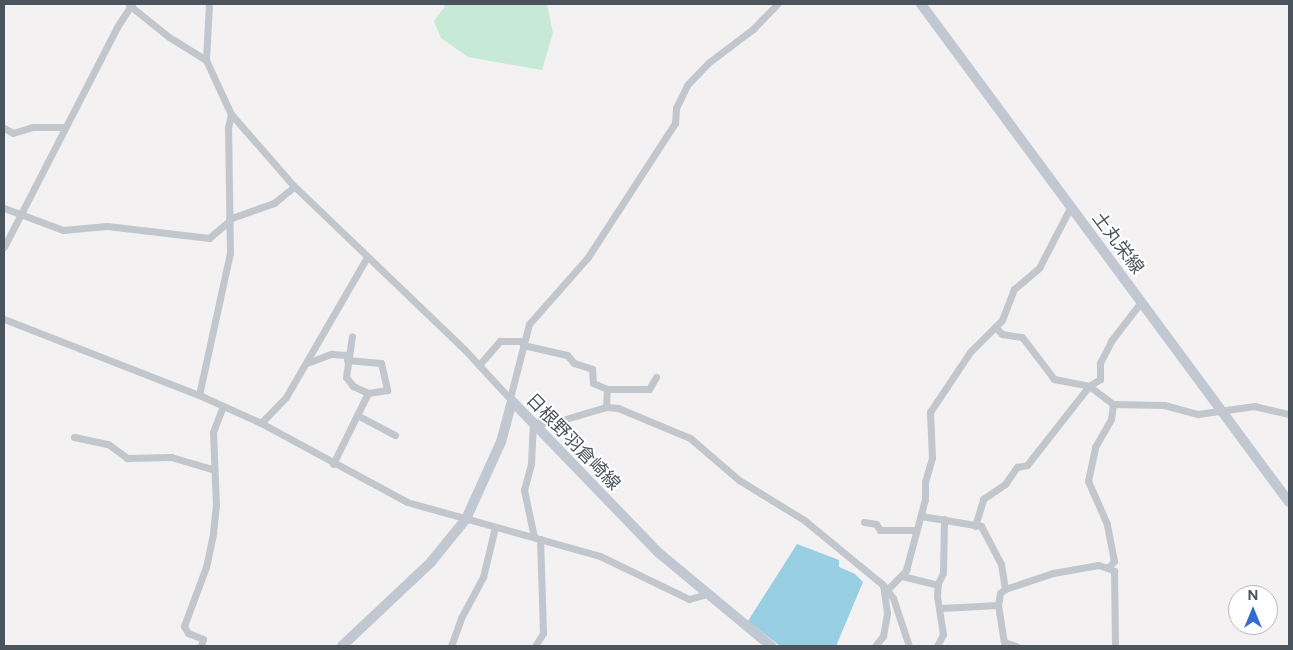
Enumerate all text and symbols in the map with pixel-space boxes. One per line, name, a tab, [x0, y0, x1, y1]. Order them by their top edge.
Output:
street label: 土丸栄線	[1088, 208, 1148, 278]
street label: 日根野羽倉崎線	[521, 389, 625, 495]
north arrow	[1228, 585, 1278, 635]
text: N	[1248, 587, 1258, 604]

